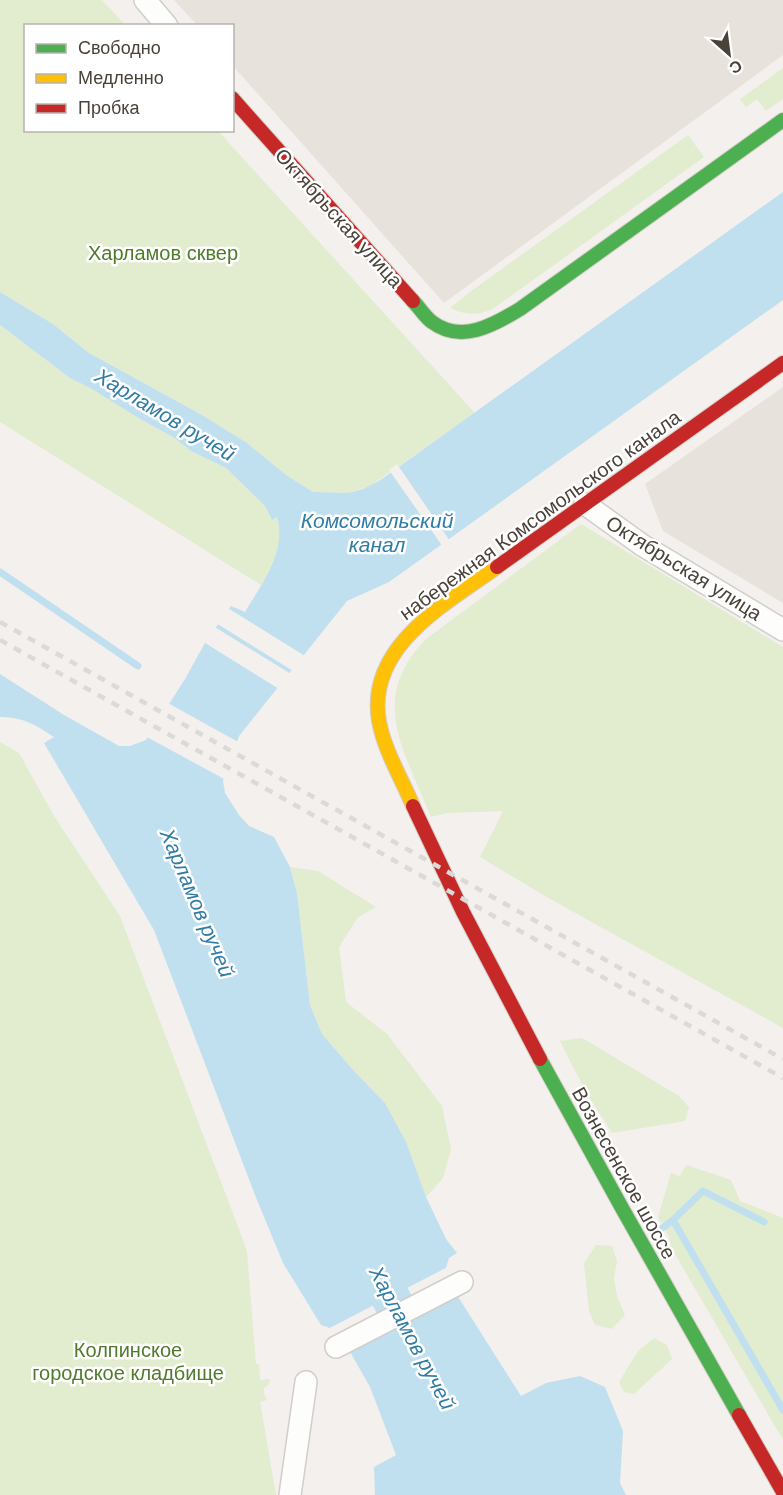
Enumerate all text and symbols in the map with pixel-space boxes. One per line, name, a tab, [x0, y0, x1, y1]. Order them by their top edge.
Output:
legend	[24, 24, 234, 132]
north arrow	[699, 24, 759, 84]
text: Свободно	[78, 38, 161, 58]
text: С	[726, 57, 745, 77]
text: Медленно	[78, 68, 164, 88]
text: Пробка	[78, 98, 141, 118]
street label: Октябрьская улица	[271, 144, 408, 293]
park label: Харламов сквер	[88, 242, 238, 264]
water label: Харламов ручей	[90, 363, 240, 466]
street label: набережная Комсомольского канала	[395, 405, 685, 624]
water label: Комсомольский канал	[301, 509, 454, 556]
street label: Октябрьская улица	[602, 511, 767, 625]
water label: Харламов ручей	[155, 824, 239, 981]
street label: Вознесенское шоссе	[568, 1083, 680, 1263]
water label: Харламов ручей	[364, 1261, 460, 1414]
park label: Колпинское городское кладбище	[32, 1339, 224, 1384]

